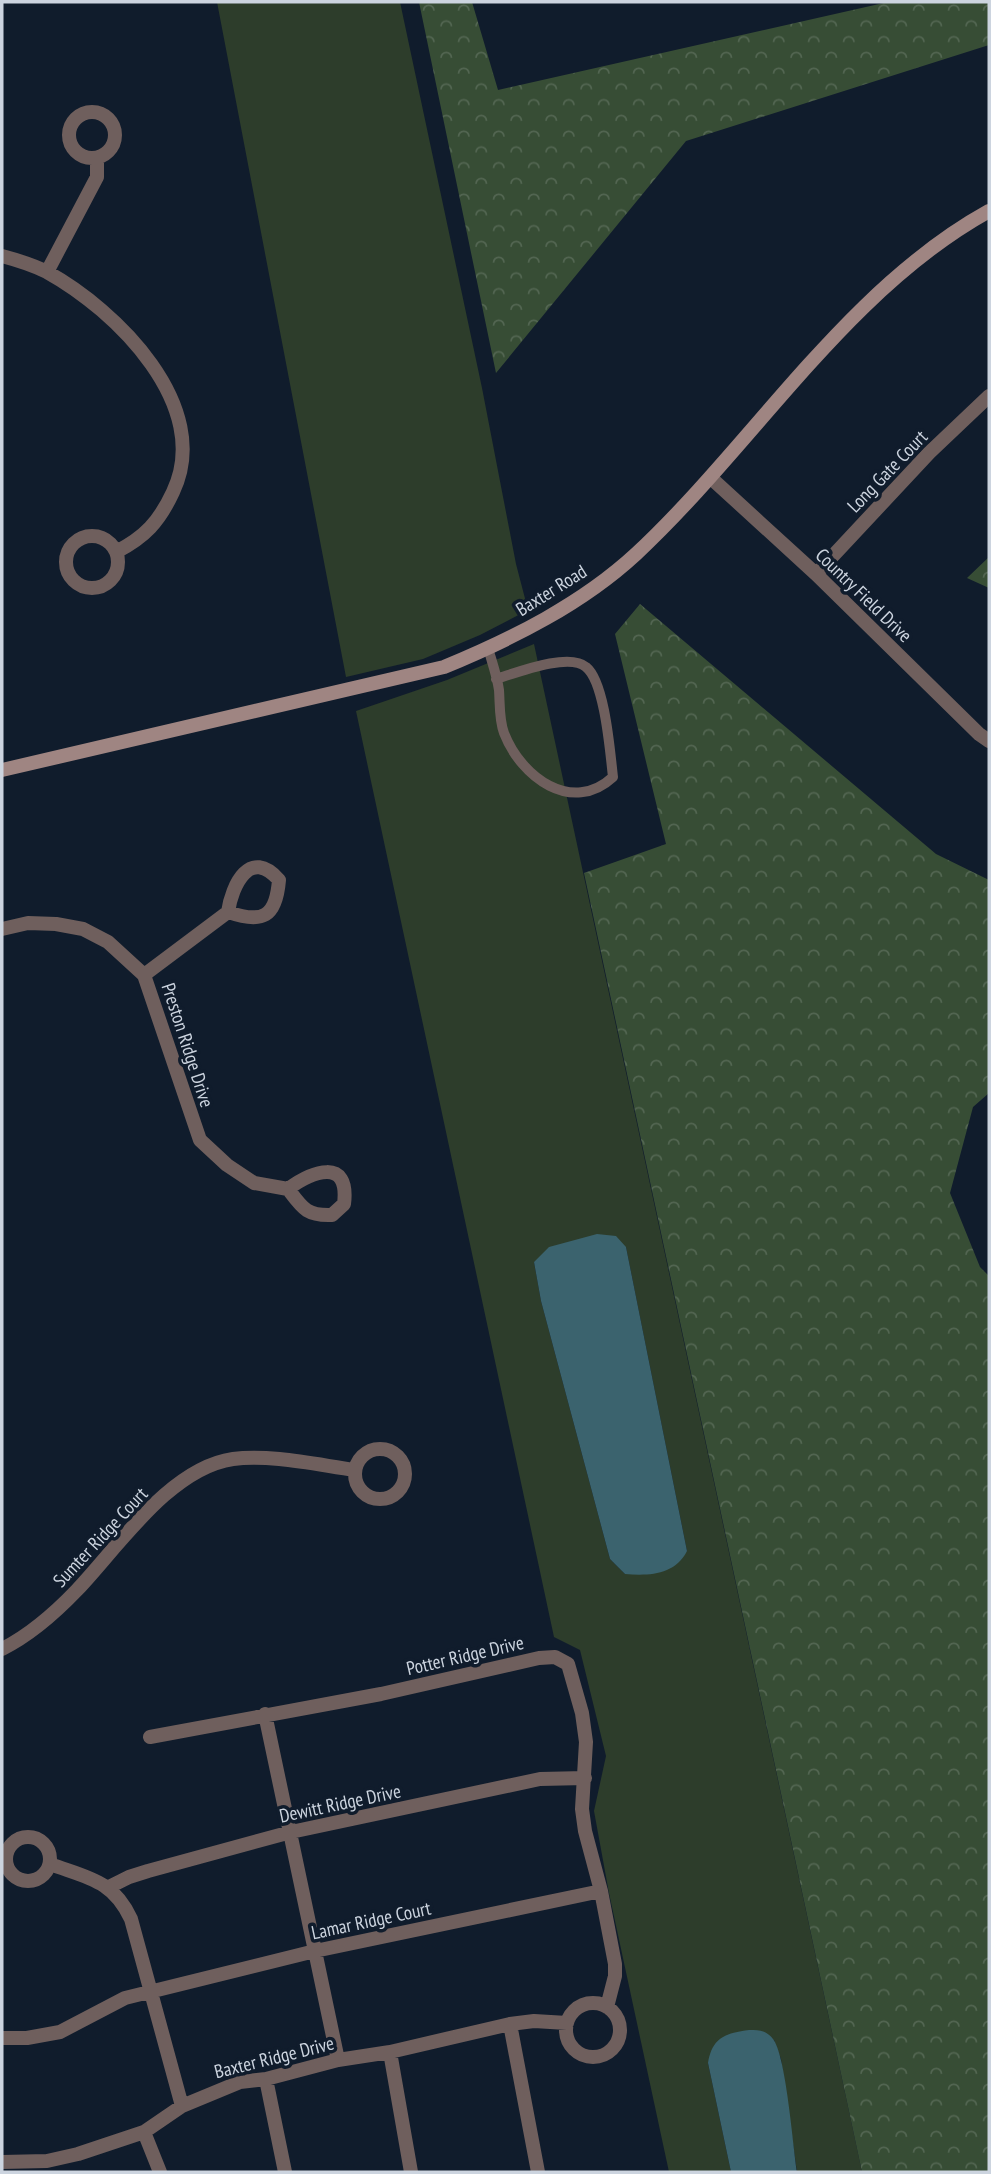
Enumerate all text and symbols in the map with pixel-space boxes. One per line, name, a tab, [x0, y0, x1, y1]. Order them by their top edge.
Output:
street label: Long Gate Court	[842, 424, 933, 517]
street label: Country Field Drive	[811, 543, 917, 647]
street label: Baxter Road	[511, 559, 591, 621]
street label: Preston Ridge Drive	[157, 980, 219, 1110]
street label: Sumter Ridge Court	[48, 1481, 153, 1592]
street label: Potter Ridge Drive	[404, 1630, 526, 1680]
street label: Dewitt Ridge Drive	[277, 1778, 403, 1828]
street label: Lamar Ridge Court	[309, 1895, 434, 1944]
street label: Baxter Ridge Drive	[212, 2030, 337, 2083]

